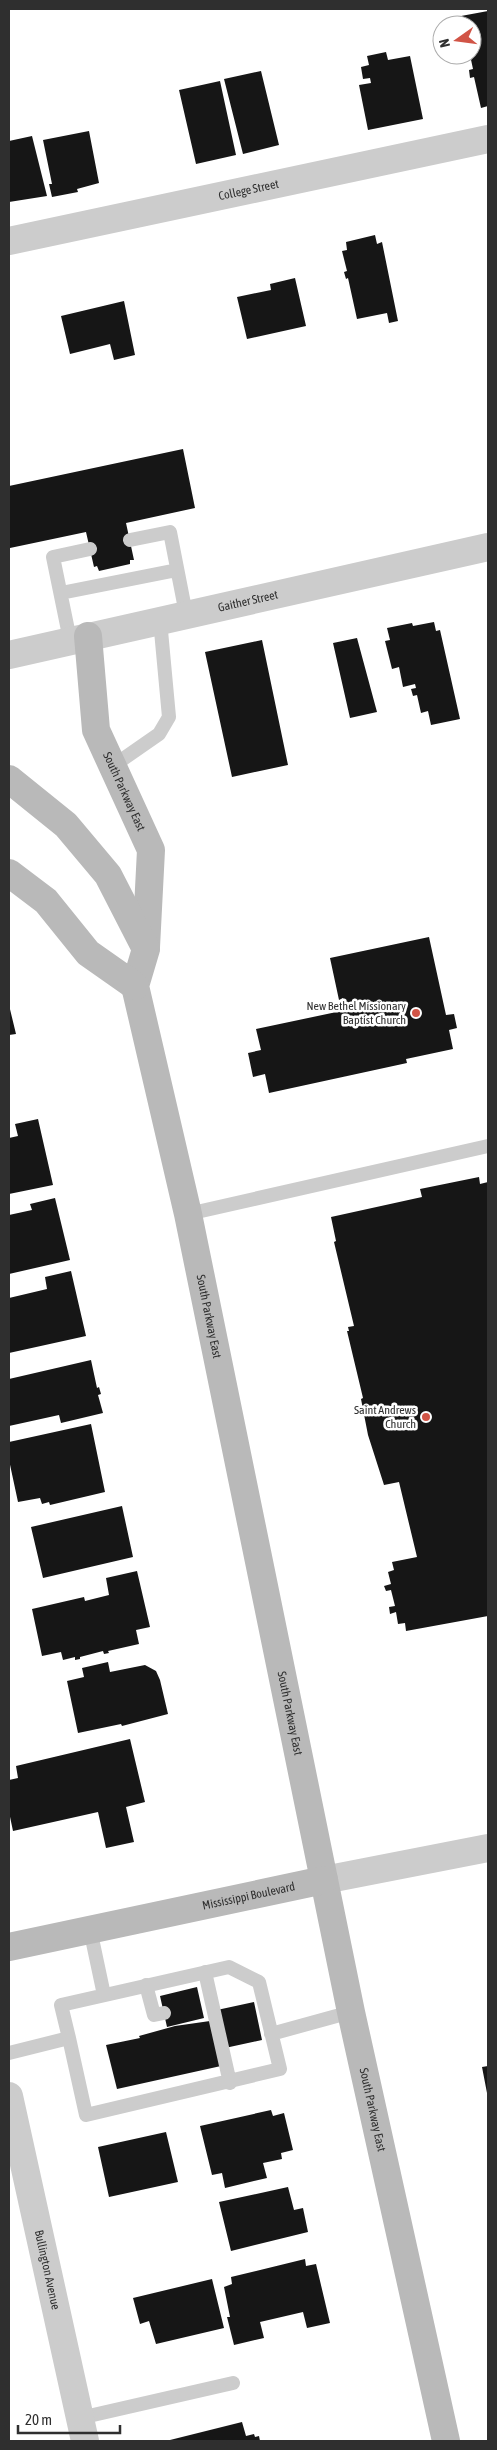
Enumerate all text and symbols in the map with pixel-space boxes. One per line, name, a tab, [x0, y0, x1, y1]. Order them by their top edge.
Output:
north arrow	[432, 15, 482, 65]
text: N	[436, 37, 453, 49]
street label: College Street	[217, 177, 281, 203]
street label: Gaither Street	[217, 587, 280, 615]
street label: South Parkway East	[100, 750, 149, 834]
place label: New Bethel Missionary Baptist Church	[307, 999, 406, 1027]
marker: New Bethel Missionary Baptist Church	[410, 1007, 422, 1019]
street label: South Parkway East	[194, 1273, 224, 1360]
place label: Saint Andrews Church	[354, 1403, 416, 1431]
marker: Saint Andrews Church	[420, 1411, 432, 1423]
street label: South Parkway East	[275, 1670, 305, 1757]
street label: Mississippi Boulevard	[201, 1879, 296, 1913]
street label: South Parkway East	[357, 2067, 389, 2153]
street label: Bullington Avenue	[32, 2229, 63, 2311]
scale bar	[18, 2402, 120, 2434]
text: 20 m	[25, 2411, 52, 2428]

